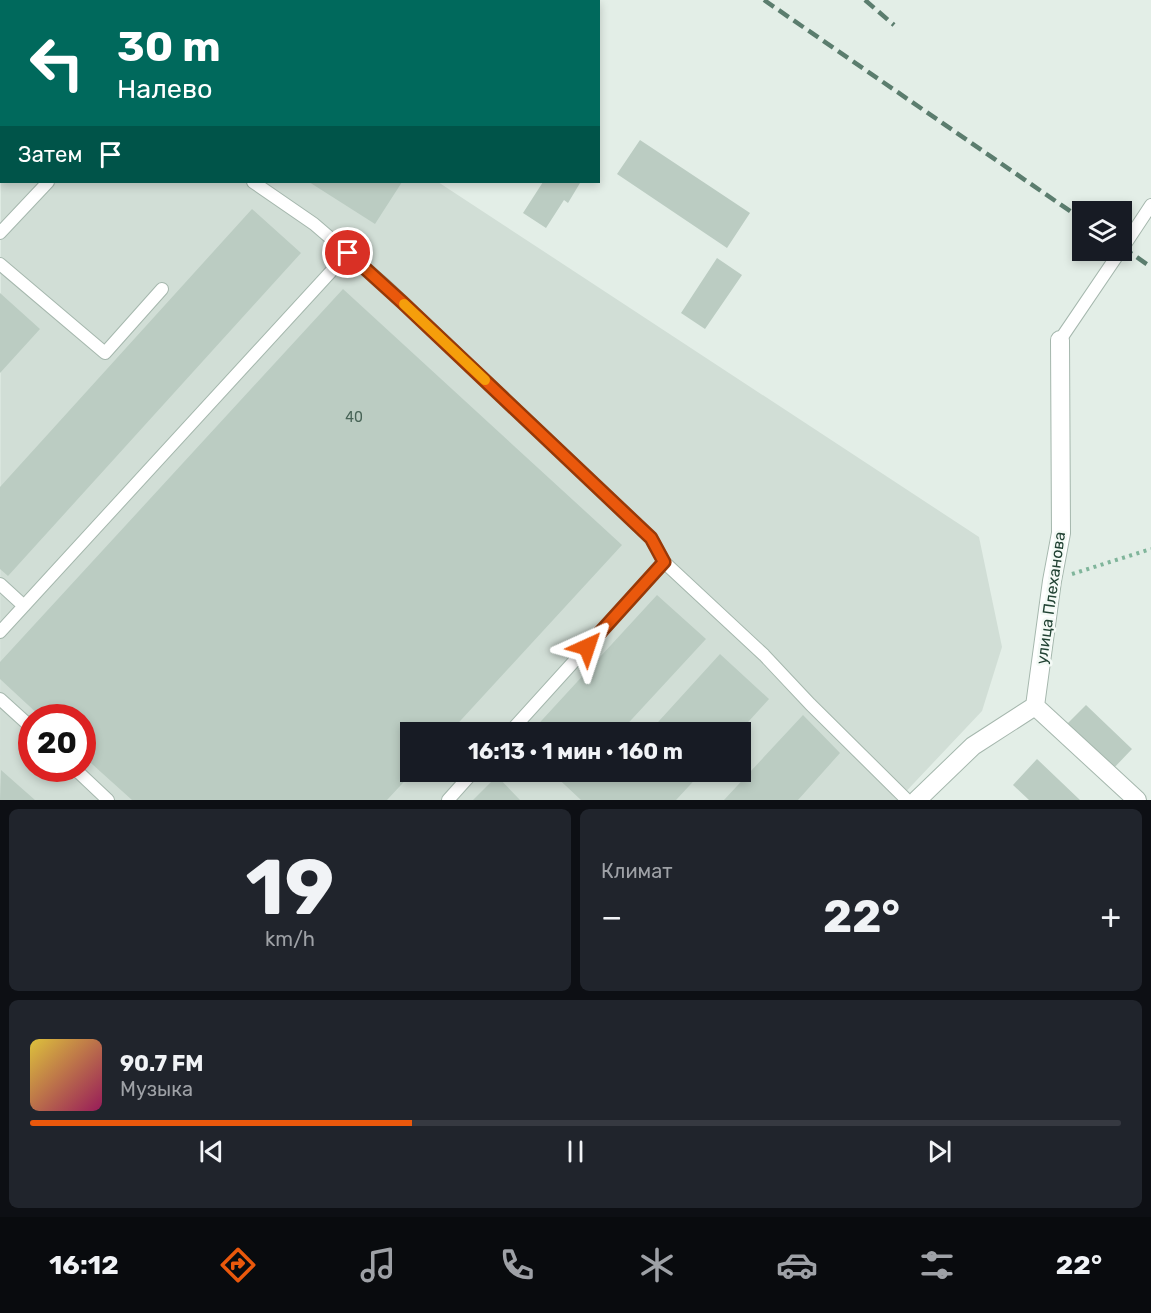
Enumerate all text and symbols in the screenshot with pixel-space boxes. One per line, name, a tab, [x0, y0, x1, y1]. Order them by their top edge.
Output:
text: 30 m	[117, 22, 221, 72]
icon: left	[18, 24, 96, 102]
text: Налево	[117, 73, 213, 105]
icon: arrive	[94, 138, 127, 171]
text: Затем	[18, 141, 82, 168]
map controls	[1072, 201, 1132, 261]
button: layers	[1072, 201, 1132, 261]
pin	[322, 227, 373, 278]
icon: arrive	[331, 236, 364, 269]
house number: 40	[345, 409, 363, 426]
street label: улица Плеханова	[1032, 531, 1069, 666]
position arrow	[555, 615, 619, 679]
speed limit sign: 20	[18, 704, 96, 782]
text: 16:13 · 1 мин · 160 m	[468, 738, 683, 765]
text: 19	[246, 841, 334, 934]
text: Климат	[601, 859, 673, 883]
text: 22°	[823, 890, 900, 943]
text: −	[601, 897, 622, 936]
text: +	[1100, 897, 1121, 936]
text: km/h	[265, 927, 315, 951]
text: 90.7 FM	[120, 1050, 204, 1077]
text: Музыка	[120, 1077, 193, 1101]
icon: previous	[195, 1135, 228, 1168]
icon: pause	[559, 1135, 592, 1168]
icon: next	[923, 1135, 956, 1168]
icon: directions	[217, 1244, 259, 1286]
icon: music	[357, 1244, 399, 1286]
icon: phone	[496, 1244, 538, 1286]
icon: climate	[636, 1244, 678, 1286]
icon: car	[776, 1244, 818, 1286]
icon: filters	[916, 1244, 958, 1286]
text: 16:12	[49, 1249, 119, 1281]
text: 22°	[1056, 1249, 1102, 1281]

